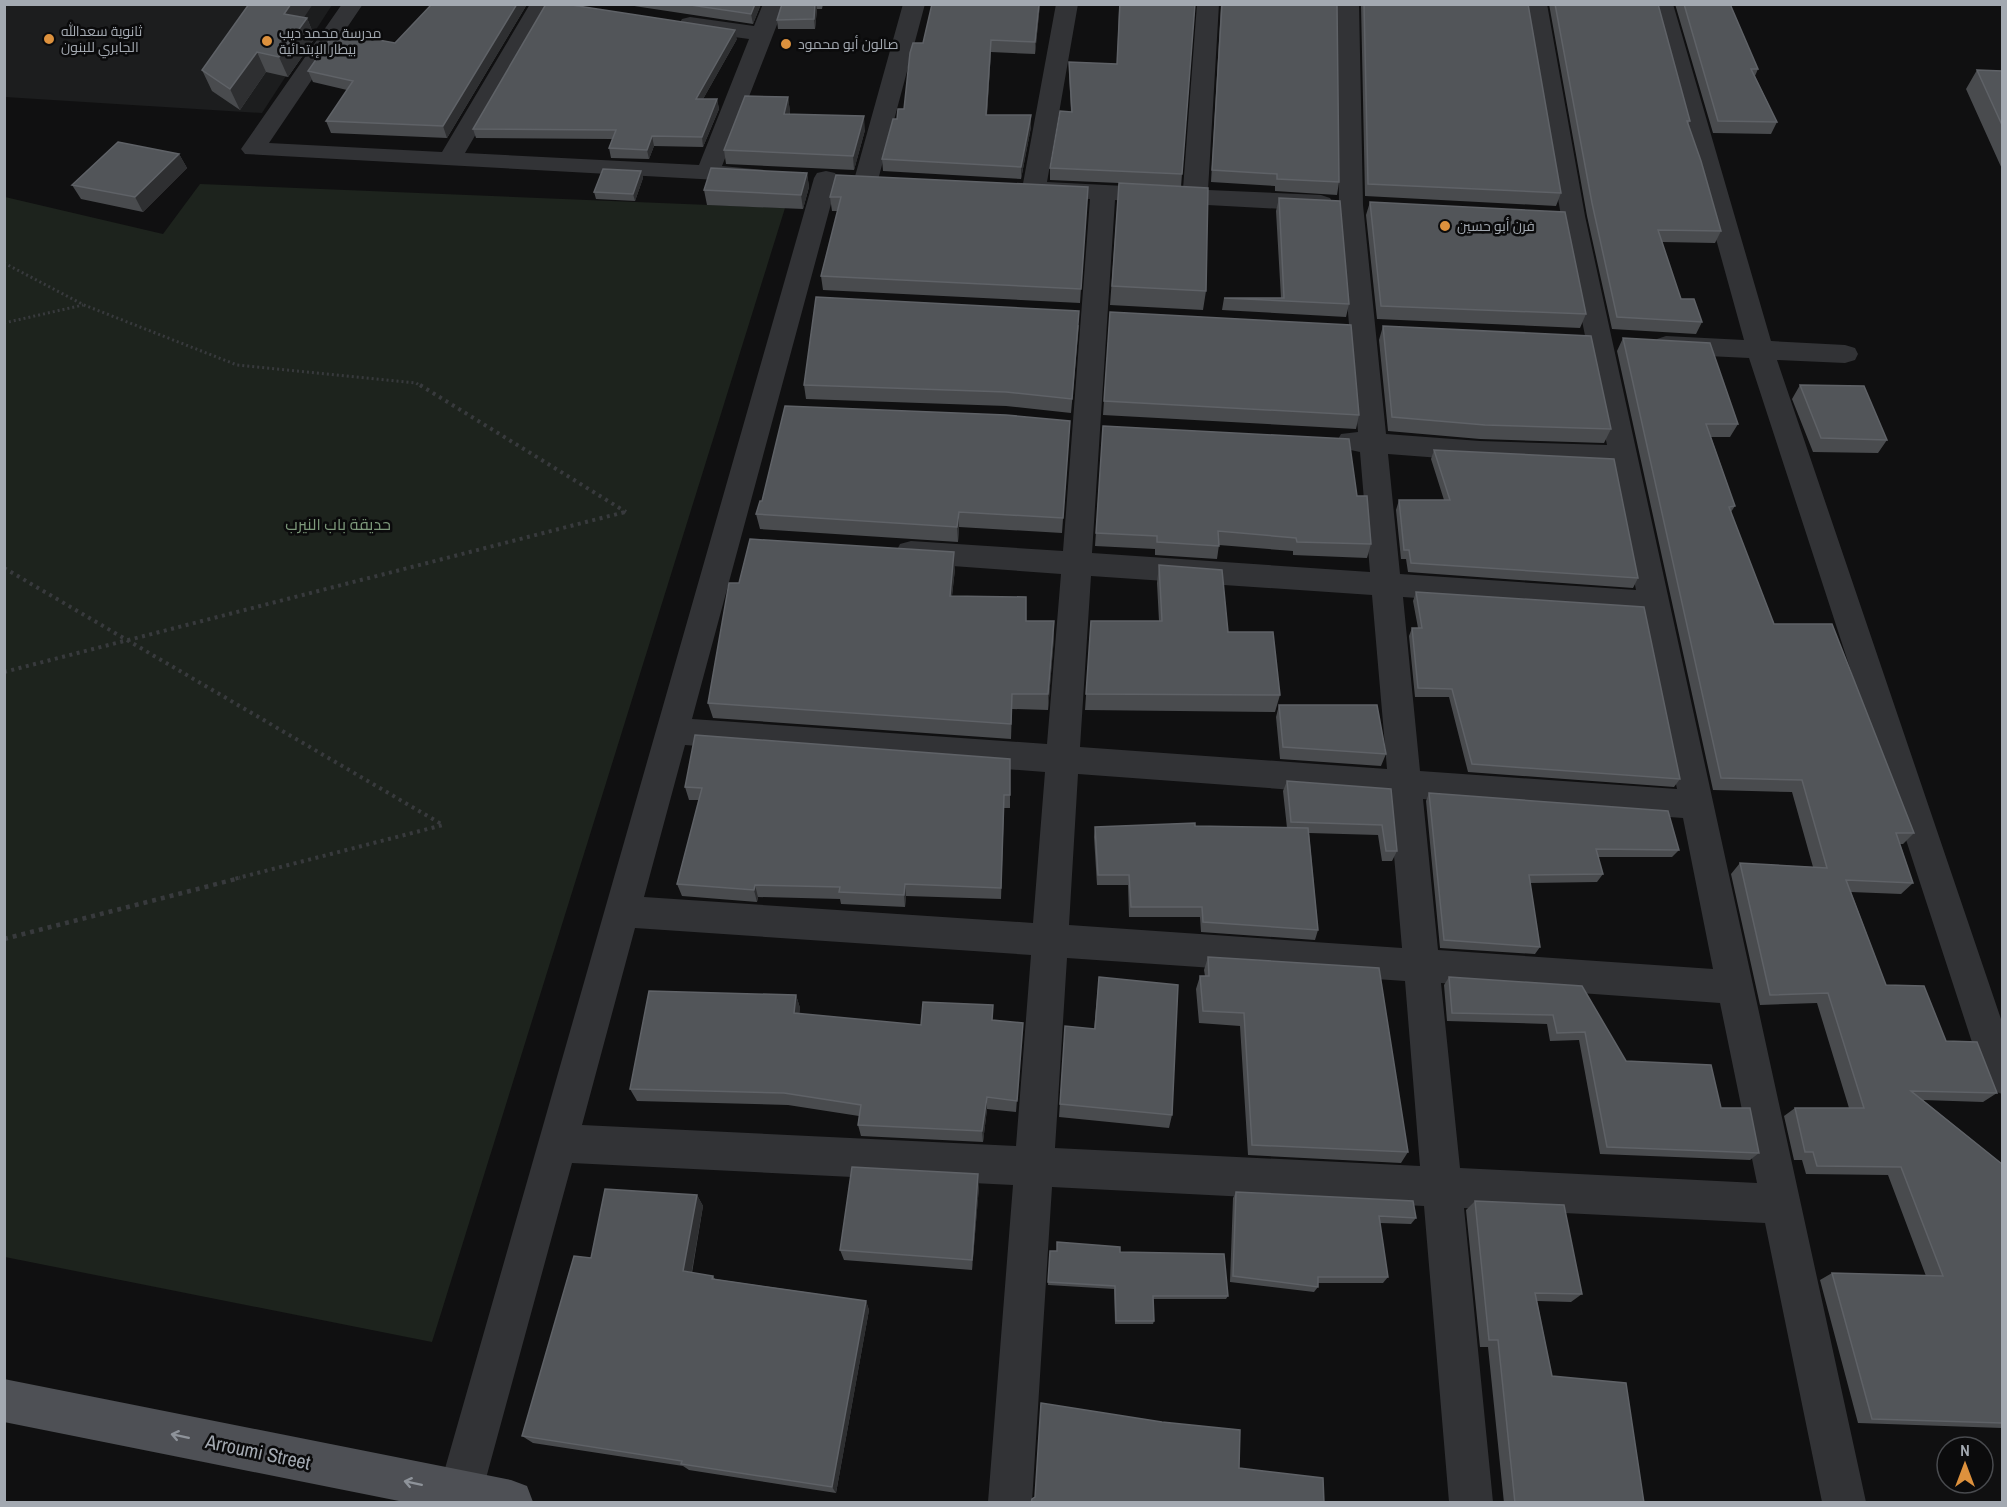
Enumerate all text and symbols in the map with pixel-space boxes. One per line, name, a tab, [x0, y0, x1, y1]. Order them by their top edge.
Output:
place label: ثانوية سعدالله الجابري للبنون	[61, 22, 142, 59]
place label: مدرسة محمد ديب بيطار الإبتدائية	[279, 24, 382, 58]
marker: ثانوية سعدالله الجابري للبنون	[42, 32, 56, 46]
marker: مدرسة محمد ديب بيطار الإبتدائية	[260, 34, 274, 48]
place label: صالون أبو محمود	[798, 35, 899, 53]
marker: صالون أبو محمود	[779, 37, 793, 51]
place label: فرن أبو حسين	[1457, 217, 1535, 235]
marker: فرن أبو حسين	[1438, 219, 1452, 233]
park label: حديقة باب النيرب	[285, 513, 391, 535]
street label: Arroumi Street	[202, 1427, 313, 1476]
one-way arrow	[171, 1430, 191, 1441]
north arrow	[1935, 1435, 1995, 1495]
text: N	[1960, 1439, 1970, 1461]
one-way arrow	[403, 1477, 423, 1488]

